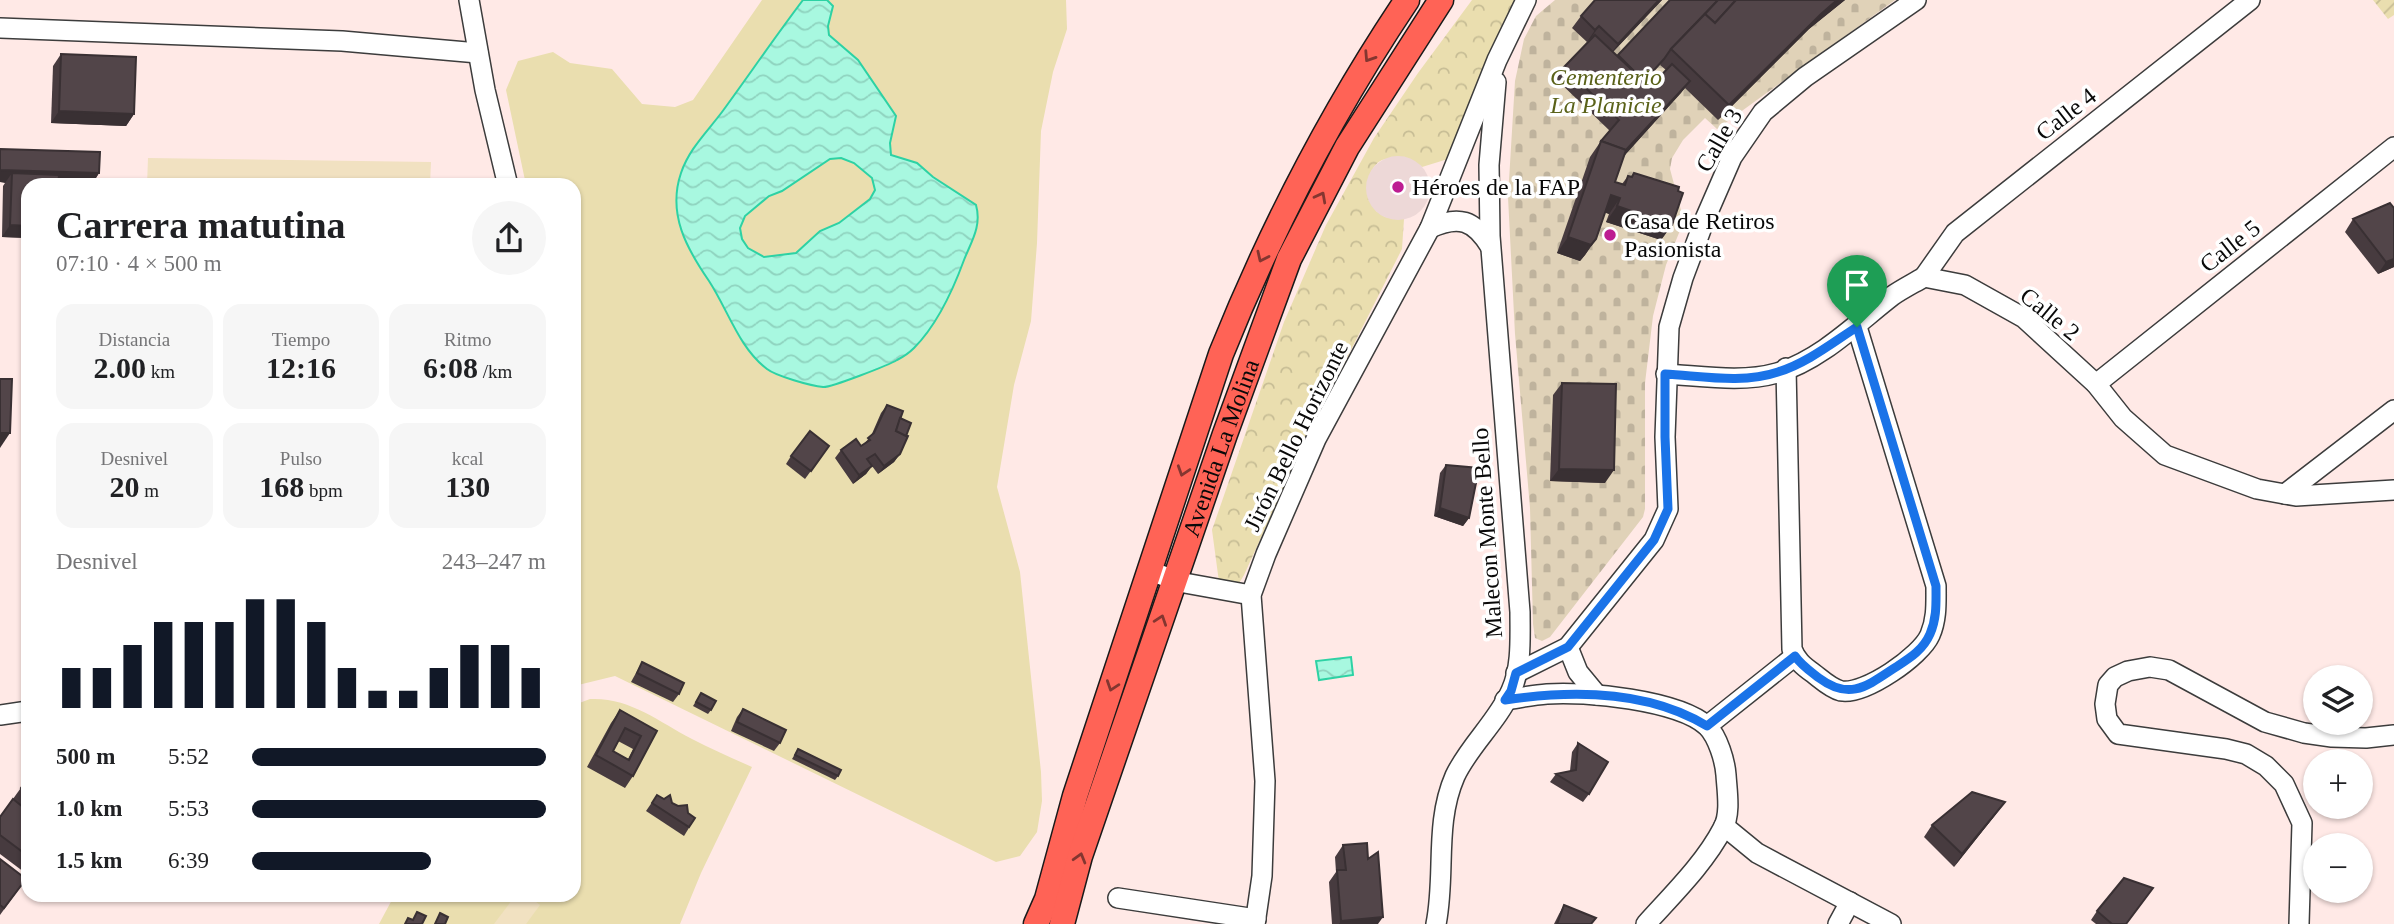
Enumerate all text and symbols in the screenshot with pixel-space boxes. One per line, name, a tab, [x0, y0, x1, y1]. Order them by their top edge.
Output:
one-way arrow	[1365, 49, 1377, 62]
park label: Cementerio La Planicie	[1549, 64, 1662, 118]
street label: Calle 4	[2031, 83, 2101, 145]
street label: Calle 3	[1691, 104, 1747, 176]
place label: Héroes de la FAP	[1412, 174, 1580, 200]
marker: Héroes de la FAP	[1390, 179, 1406, 195]
one-way arrow	[1313, 192, 1327, 204]
button: share	[472, 201, 546, 275]
text: Carrera matutina	[56, 204, 346, 246]
place label: Casa de Retiros Pasionista	[1624, 208, 1775, 262]
street label: Calle 5	[2195, 215, 2265, 277]
marker: Casa de Retiros Pasionista	[1602, 227, 1618, 243]
one-way arrow	[1256, 250, 1270, 262]
text: 07:10 · 4 × 500 m	[56, 251, 222, 276]
pin	[1827, 255, 1887, 327]
icon: arrive	[1838, 266, 1876, 304]
street label: Calle 2	[2015, 282, 2085, 346]
text: Distancia	[98, 329, 170, 350]
text: Tiempo	[272, 329, 330, 350]
text: Ritmo	[444, 329, 491, 350]
street label: Jirón Bello Horizonte	[1239, 337, 1353, 535]
text: 2.00	[94, 351, 146, 384]
text: 12:16	[266, 351, 336, 384]
text: 6:08	[423, 351, 478, 384]
street label: Avenida La Molina	[1178, 355, 1264, 540]
text: km	[146, 361, 175, 382]
text: /km	[478, 361, 512, 382]
street label: Malecon Monte Bello	[1467, 427, 1507, 639]
text: Desnivel	[101, 448, 168, 469]
text: Pulso	[280, 448, 322, 469]
text: kcal	[452, 448, 483, 469]
one-way arrow	[1177, 464, 1192, 476]
text: 20	[110, 470, 140, 503]
text: 168	[259, 470, 304, 503]
text: 130	[445, 470, 490, 503]
text: m	[140, 480, 159, 501]
text: bpm	[304, 480, 343, 501]
text: Desnivel	[56, 549, 138, 574]
text: 243–247 m	[442, 549, 546, 574]
one-way arrow	[1153, 614, 1167, 626]
map controls	[2303, 665, 2373, 903]
button: layers	[2303, 665, 2373, 735]
one-way arrow	[1106, 680, 1120, 692]
text: 500 m	[56, 744, 115, 769]
text: 5:52	[168, 744, 209, 769]
button: +	[2303, 749, 2373, 819]
text: 1.0 km	[56, 796, 122, 821]
text: 5:53	[168, 796, 209, 821]
button: −	[2303, 833, 2373, 903]
text: 1.5 km	[56, 848, 122, 873]
text: 6:39	[168, 848, 209, 873]
one-way arrow	[1072, 852, 1086, 864]

